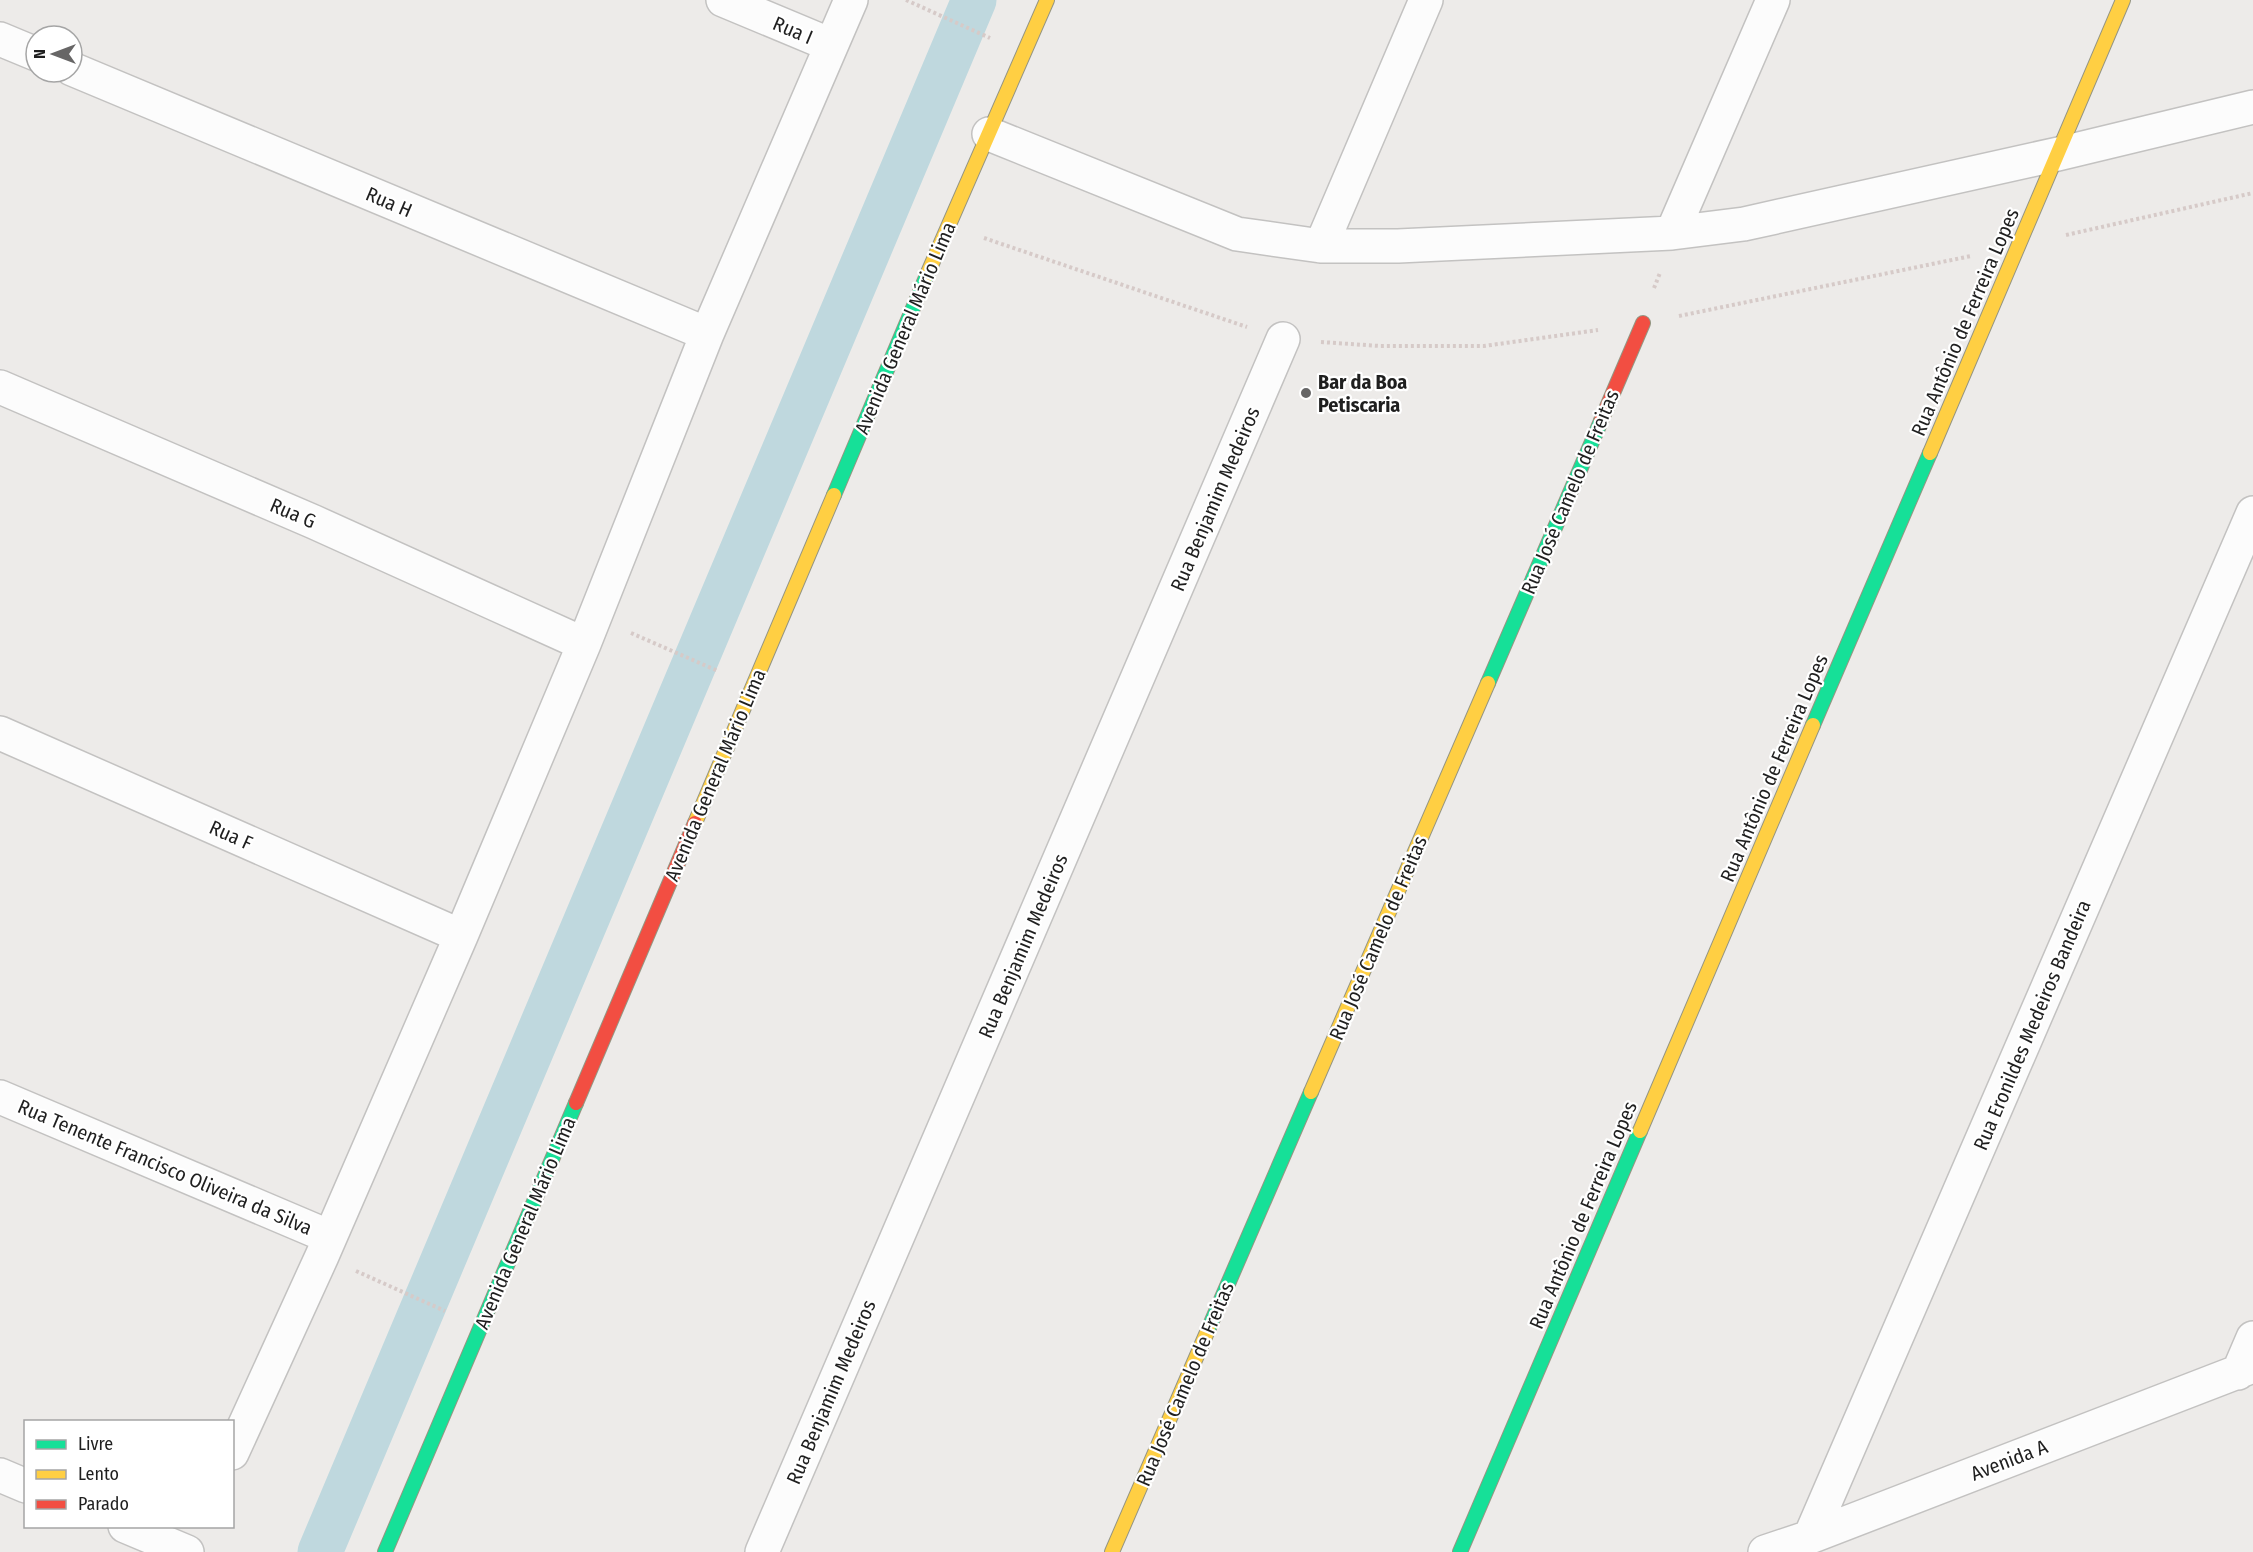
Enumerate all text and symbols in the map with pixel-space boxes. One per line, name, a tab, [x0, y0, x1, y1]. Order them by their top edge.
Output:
street label: Rua I	[769, 11, 817, 49]
north arrow	[24, 24, 84, 84]
text: N	[30, 49, 49, 59]
street label: Rua H	[362, 182, 416, 222]
street label: Rua Antônio de Ferreira Lopes	[1906, 205, 2024, 439]
street label: Avenida General Mário Lima	[849, 218, 961, 438]
place label: Bar da Boa Petiscaria	[1318, 370, 1407, 417]
marker: Bar da Boa Petiscaria	[1299, 386, 1313, 400]
street label: Rua José Camelo de Freitas	[1516, 386, 1624, 598]
street label: Rua Benjamim Medeiros	[1165, 403, 1265, 595]
street label: Rua G	[267, 493, 319, 533]
street label: Rua Antônio de Ferreira Lopes	[1715, 651, 1833, 885]
street label: Avenida General Mário Lima	[659, 665, 771, 885]
street label: Rua F	[206, 815, 256, 855]
street label: Rua José Camelo de Freitas	[1324, 832, 1432, 1044]
street label: Rua Benjamim Medeiros	[973, 850, 1073, 1042]
street label: Rua Eronildes Medeiros Bandeira	[1968, 896, 2096, 1154]
street label: Rua Tenente Francisco Oliveira da Silva	[14, 1094, 316, 1240]
street label: Rua Antônio de Ferreira Lopes	[1524, 1098, 1642, 1332]
street label: Avenida General Mário Lima	[469, 1113, 581, 1333]
street label: Rua José Camelo de Freitas	[1131, 1278, 1239, 1490]
street label: Rua Benjamim Medeiros	[781, 1296, 881, 1488]
legend	[24, 1420, 234, 1528]
text: Livre	[78, 1433, 113, 1455]
street label: Avenida A	[1967, 1434, 2051, 1486]
text: Lento	[78, 1463, 119, 1485]
text: Parado	[78, 1493, 129, 1515]

